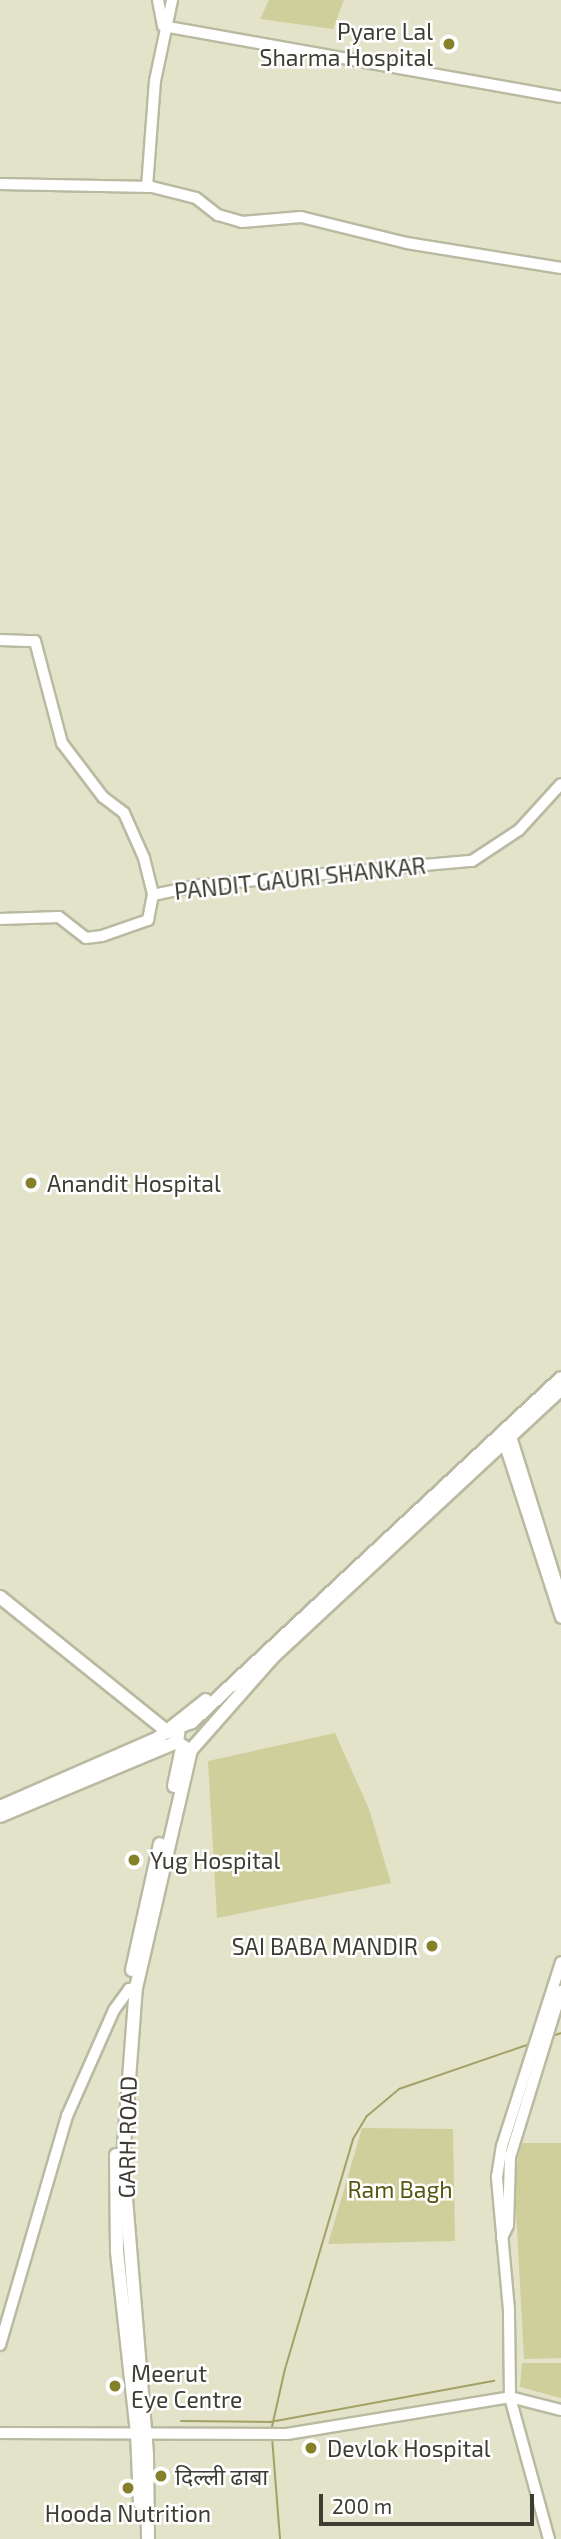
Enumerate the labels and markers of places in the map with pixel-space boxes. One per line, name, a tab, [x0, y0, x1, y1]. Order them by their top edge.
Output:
place label: Pyare Lal Sharma Hospital	[260, 17, 433, 71]
marker: Pyare Lal Sharma Hospital	[439, 34, 459, 54]
place label: Anandit Hospital	[47, 1169, 221, 1197]
marker: Anandit Hospital	[21, 1173, 41, 1193]
place label: Yug Hospital	[150, 1846, 280, 1874]
marker: Yug Hospital	[124, 1850, 144, 1870]
place label: SAI BABA MANDIR	[231, 1932, 418, 1960]
marker: SAI BABA MANDIR	[424, 1938, 440, 1954]
place label: Meerut Eye Centre	[131, 2359, 242, 2413]
marker: Meerut Eye Centre	[105, 2376, 125, 2396]
place label: Devlok Hospital	[327, 2434, 491, 2462]
marker: Devlok Hospital	[301, 2438, 321, 2458]
place label: दिल्ली ढाबा	[175, 2462, 268, 2490]
marker: दिल्ली ढाबा	[153, 2468, 169, 2484]
marker: Hooda Nutrition	[120, 2480, 136, 2496]
place label: Hooda Nutrition	[45, 2499, 211, 2527]

